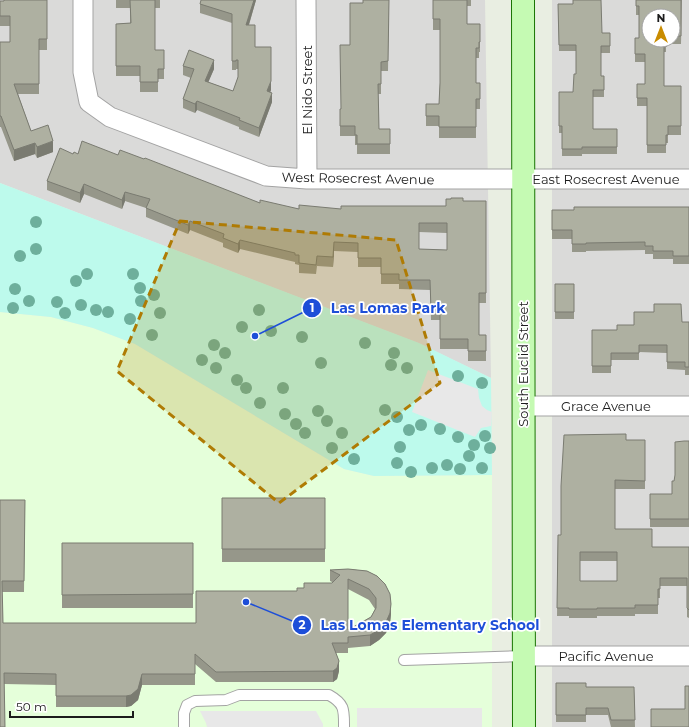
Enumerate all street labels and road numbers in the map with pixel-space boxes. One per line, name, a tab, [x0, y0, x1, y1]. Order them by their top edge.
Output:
street label: El Nido Street	[299, 45, 315, 135]
street label: West Rosecrest Avenue	[282, 169, 435, 187]
street label: East Rosecrest Avenue	[532, 171, 680, 187]
street label: South Euclid Street	[515, 301, 531, 427]
street label: Grace Avenue	[561, 398, 651, 414]
street label: Pacific Avenue	[558, 648, 654, 664]

